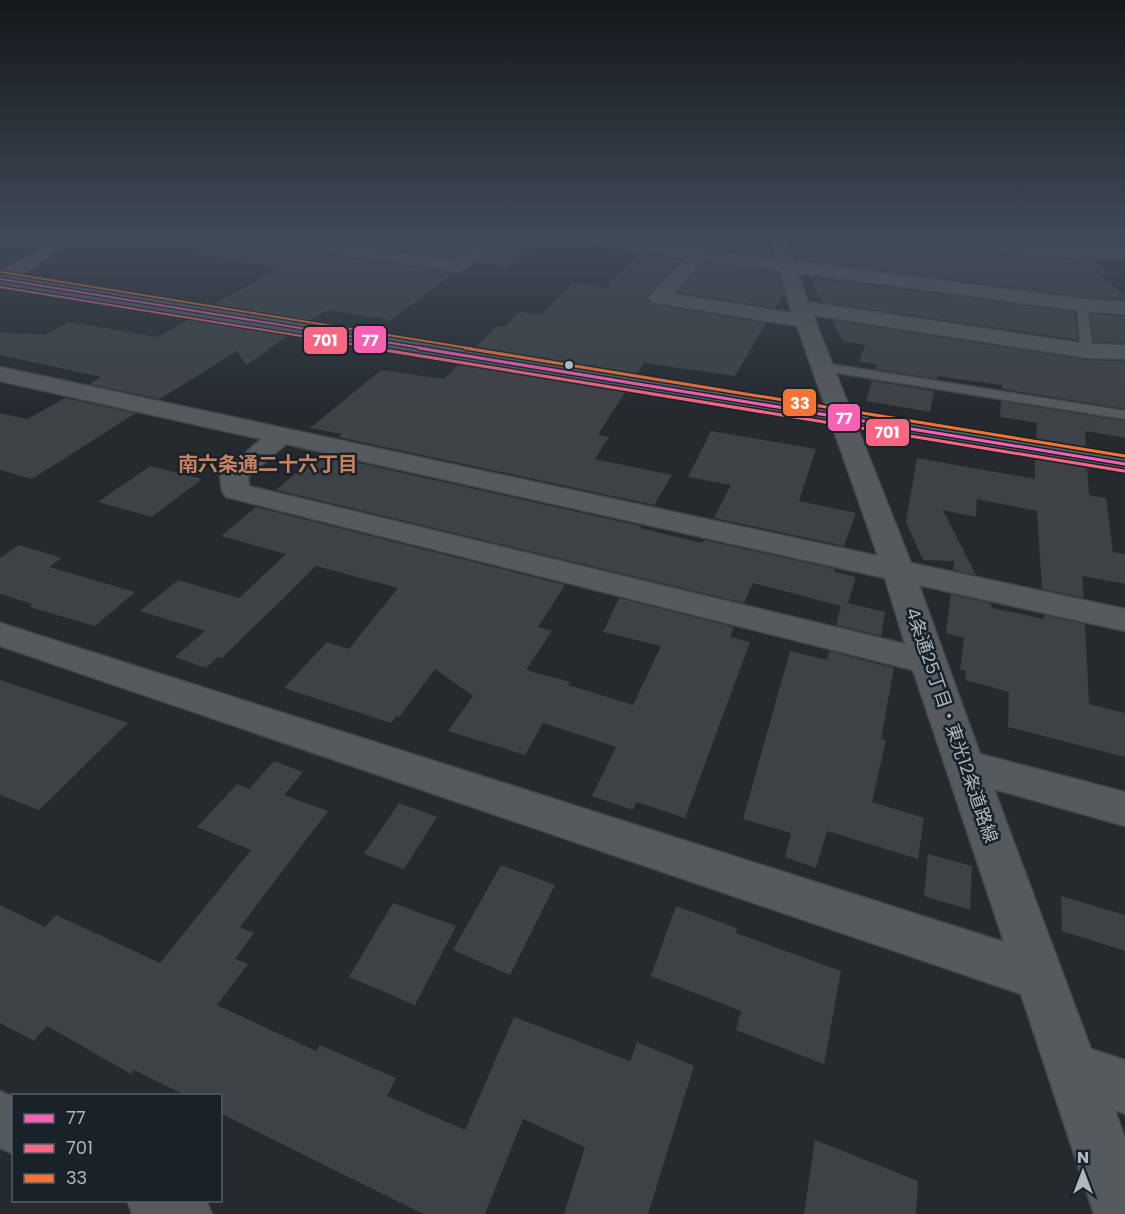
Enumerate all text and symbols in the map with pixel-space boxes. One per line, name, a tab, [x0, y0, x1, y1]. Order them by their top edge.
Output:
line badge: 77	[353, 325, 387, 354]
line badge: 701	[303, 326, 348, 355]
text: 701	[312, 329, 338, 352]
text: 77	[361, 329, 379, 352]
unlabelled marker	[563, 359, 575, 371]
line badge: 33	[782, 388, 817, 417]
text: 33	[790, 392, 810, 415]
line badge: 77	[827, 403, 861, 432]
text: 77	[835, 407, 853, 430]
line badge: 701	[865, 418, 910, 447]
text: 701	[874, 421, 900, 444]
district label: 南六条通二十六丁目	[178, 450, 358, 478]
street label: 4条通25丁目・東光12条道路線	[900, 604, 1004, 846]
legend	[12, 1094, 222, 1202]
text: 77	[66, 1105, 86, 1130]
text: 701	[66, 1135, 93, 1160]
north arrow	[1053, 1142, 1113, 1202]
text: N	[1077, 1146, 1089, 1169]
text: 33	[66, 1165, 87, 1190]

